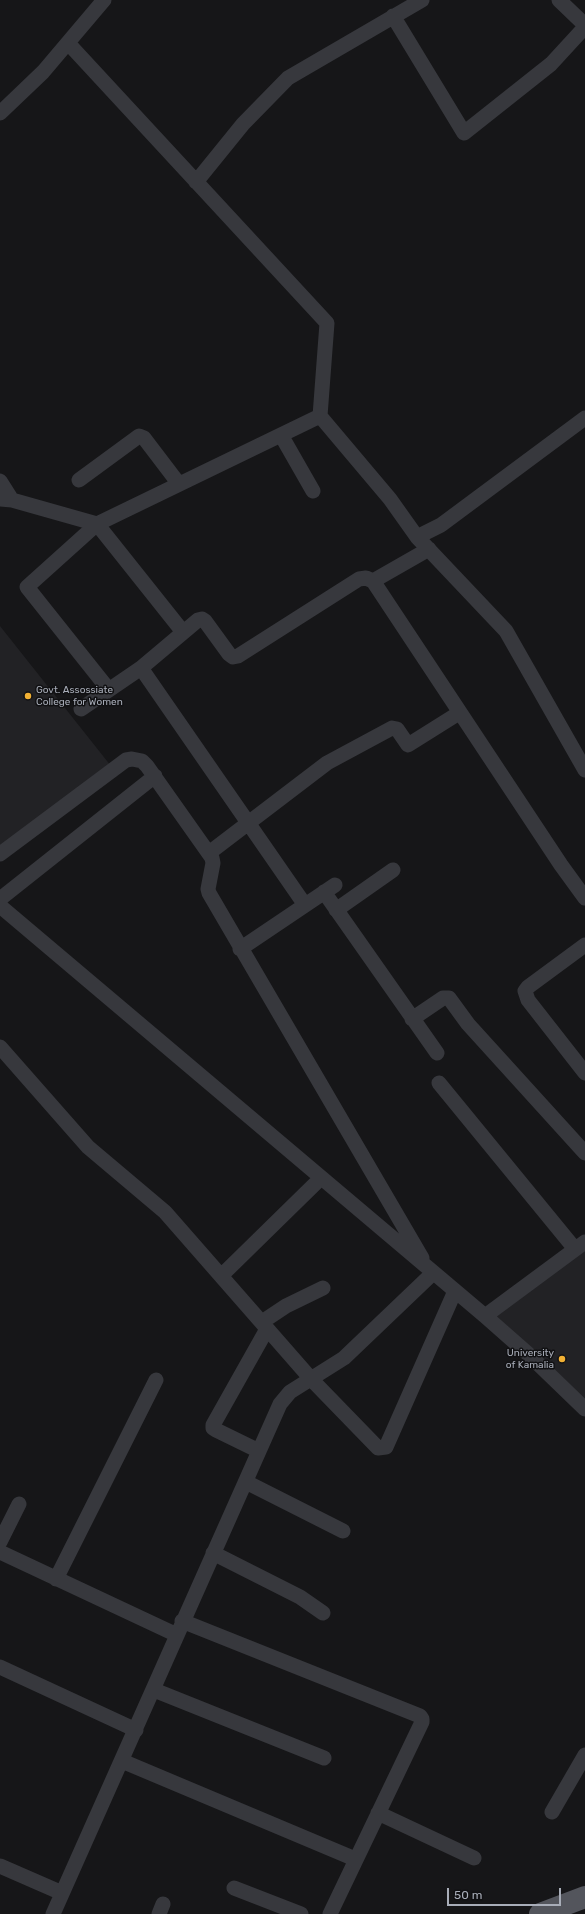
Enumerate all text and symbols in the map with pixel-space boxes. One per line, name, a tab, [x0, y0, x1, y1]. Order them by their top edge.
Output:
place label: Govt. Assossiate College for Women	[36, 684, 123, 708]
marker: Govt. Assossiate College for Women	[23, 691, 33, 701]
place label: University of Kamalia	[506, 1347, 554, 1370]
marker: University of Kamalia	[557, 1354, 567, 1364]
scale bar	[449, 1880, 563, 1906]
text: 50 m	[454, 1888, 482, 1902]

